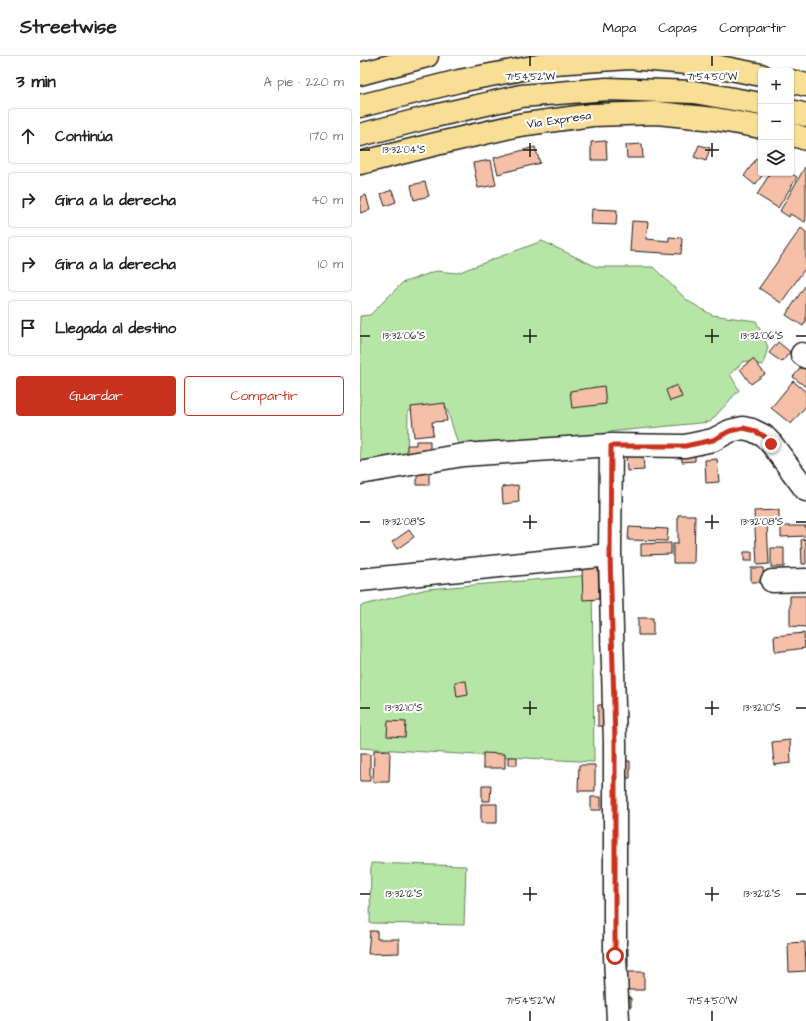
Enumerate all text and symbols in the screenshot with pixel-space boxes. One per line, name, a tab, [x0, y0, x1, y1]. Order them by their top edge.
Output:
text: Streetwise	[20, 14, 117, 41]
text: Mapa	[603, 18, 636, 38]
text: Capas	[658, 18, 697, 38]
text: Compartir	[719, 18, 786, 38]
map controls	[758, 68, 794, 176]
button: +	[758, 68, 794, 104]
text: 3 min	[16, 70, 56, 94]
text: 71°54'52"W	[505, 70, 555, 84]
text: 71°54'50"W	[687, 70, 738, 84]
text: A pie · 220 m	[264, 73, 344, 91]
button: −	[758, 104, 794, 140]
street label: Vía Expresa	[526, 107, 592, 133]
icon: ahead	[17, 125, 39, 147]
text: Continúa	[55, 126, 113, 147]
text: 170 m	[310, 127, 343, 145]
button: layers	[758, 140, 794, 176]
text: 13°32'04"S	[383, 143, 426, 157]
icon: right	[17, 189, 39, 211]
text: Gira a la derecha	[55, 190, 176, 211]
text: 40 m	[311, 191, 343, 209]
icon: right	[17, 253, 39, 275]
text: Gira a la derecha	[55, 254, 176, 275]
text: 10 m	[318, 255, 343, 273]
icon: arrive	[17, 317, 39, 339]
text: Llegada al destino	[55, 318, 176, 339]
text: 13°32'06"S	[383, 329, 426, 343]
text: 13°32'06"S	[741, 329, 784, 343]
button: Guardar	[16, 376, 176, 416]
button: Compartir	[184, 376, 344, 416]
route end	[762, 435, 780, 453]
text: 13°32'08"S	[383, 515, 426, 529]
text: 13°32'08"S	[741, 515, 784, 529]
text: 13°32'10"S	[385, 701, 423, 715]
text: 13°32'10"S	[743, 701, 781, 715]
text: 13°32'12"S	[386, 887, 423, 901]
text: 13°32'12"S	[744, 887, 781, 901]
route start	[606, 947, 624, 965]
text: 71°54'52"W	[505, 994, 555, 1008]
text: 71°54'50"W	[687, 994, 738, 1008]

